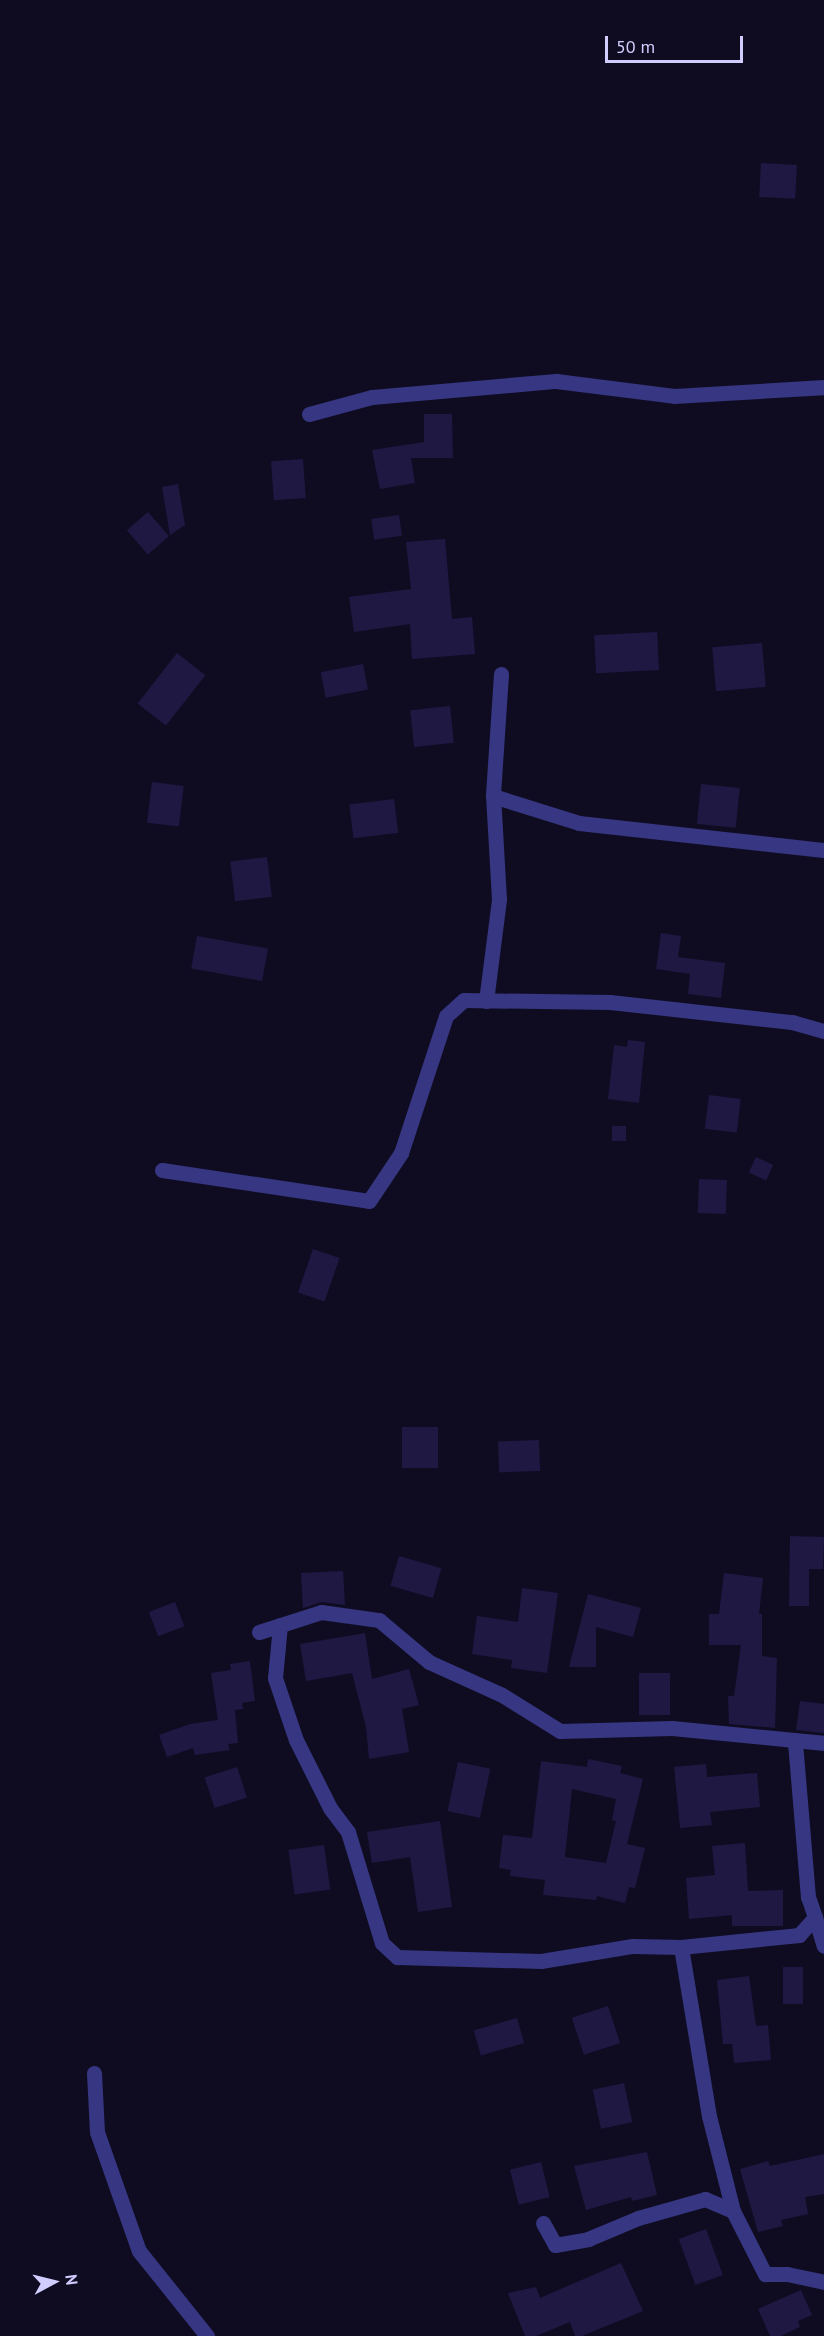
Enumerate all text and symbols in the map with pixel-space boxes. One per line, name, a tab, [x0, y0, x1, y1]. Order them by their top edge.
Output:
scale bar	[608, 24, 746, 62]
text: 50 m	[616, 35, 655, 58]
north arrow	[24, 2252, 84, 2312]
text: N	[61, 2273, 82, 2286]

